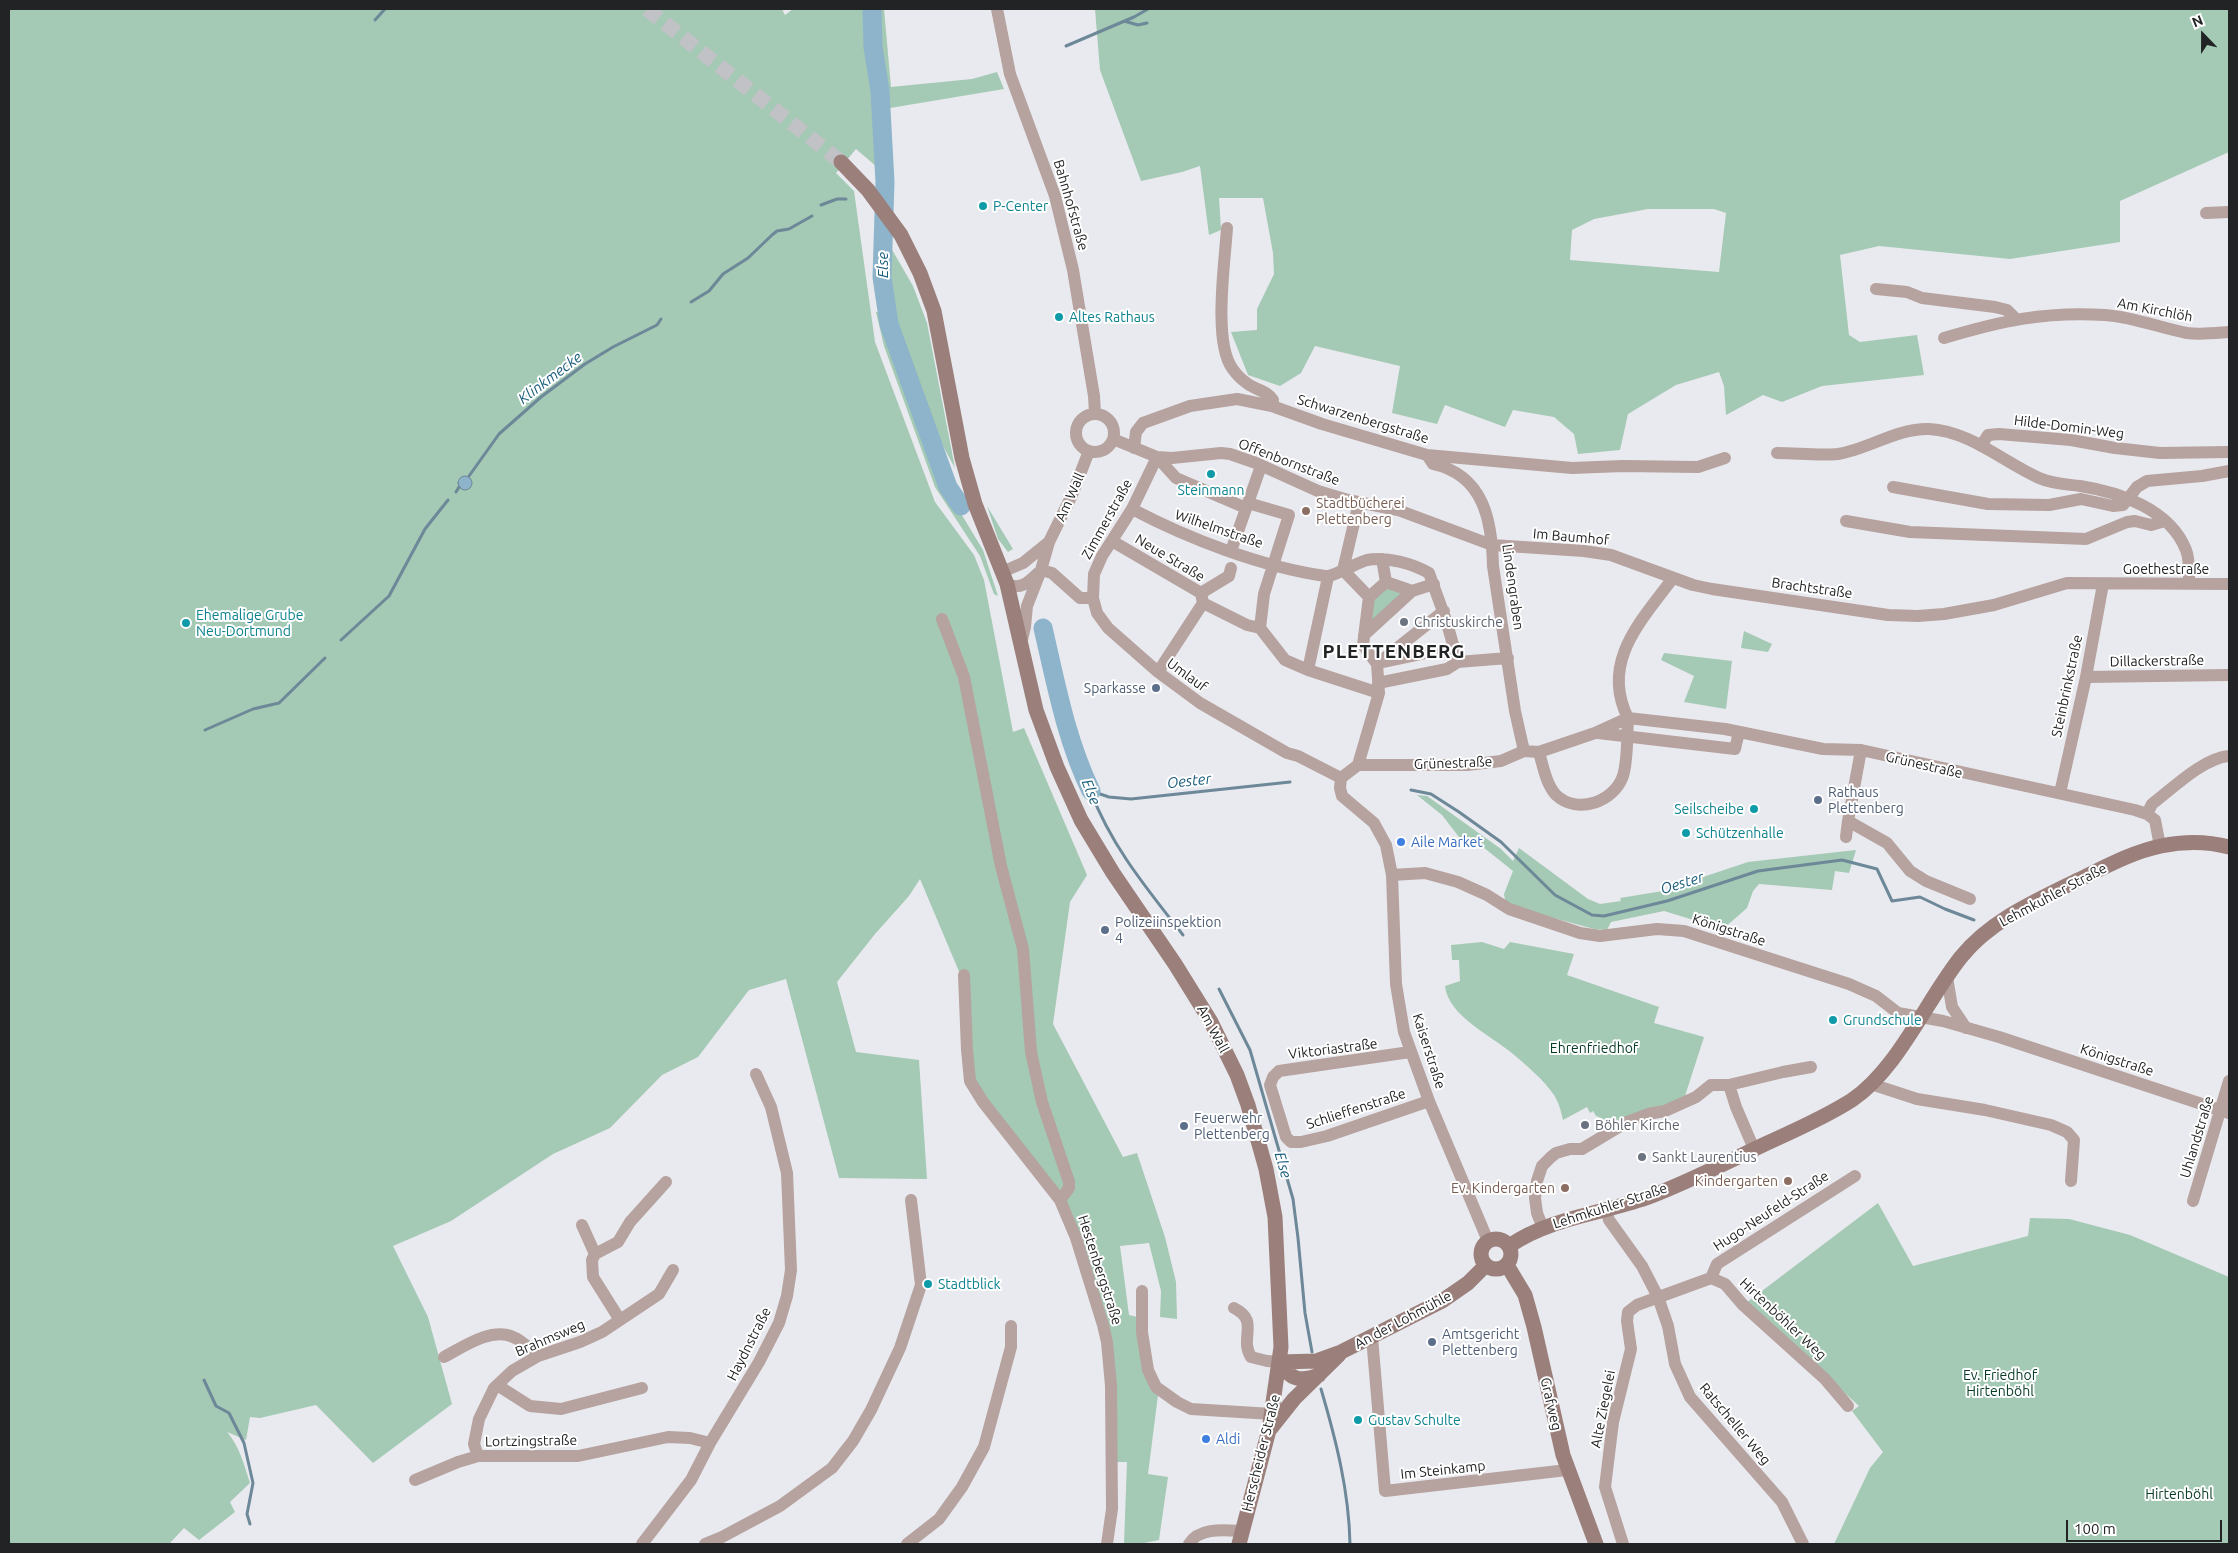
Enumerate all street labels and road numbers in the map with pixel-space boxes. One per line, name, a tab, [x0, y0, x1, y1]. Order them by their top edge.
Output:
street label: Bahnhofstraße	[1050, 158, 1092, 252]
street label: Am Kirchlöh	[2116, 294, 2194, 326]
street label: Schwarzenbergstraße	[1295, 391, 1431, 447]
street label: Hilde-Domin-Weg	[2013, 412, 2125, 442]
street label: Offenbornstraße	[1236, 435, 1342, 489]
street label: Am Wall	[1052, 470, 1088, 524]
street label: Zimmerstraße	[1078, 476, 1136, 562]
street label: Wilhelmstraße	[1173, 506, 1265, 552]
street label: Im Baumhof	[1532, 525, 1610, 549]
street label: Neue Straße	[1132, 531, 1208, 585]
street label: Lindengraben	[1499, 543, 1527, 631]
street label: Goethestraße	[2123, 561, 2209, 577]
street label: Brachtstraße	[1770, 574, 1854, 602]
street label: Steinbrinkstraße	[2048, 633, 2086, 739]
street label: Dillackerstraße	[2110, 652, 2204, 670]
street label: Umlauf	[1164, 655, 1210, 695]
street label: Grünestraße	[1884, 748, 1964, 782]
street label: Grünestraße	[1413, 753, 1493, 773]
street label: Lehmkuhler Straße	[1996, 860, 2110, 930]
street label: Königstraße	[1690, 910, 1768, 950]
street label: Am Wall	[1193, 1002, 1233, 1056]
street label: Kaiserstraße	[1409, 1011, 1449, 1091]
street label: Viktoriastraße	[1288, 1035, 1378, 1063]
street label: Königstraße	[2078, 1040, 2156, 1080]
street label: Schlieffenstraße	[1304, 1085, 1408, 1133]
street label: Uhlandstraße	[2177, 1094, 2217, 1180]
street label: Hugo-Neufeld-Straße	[1710, 1167, 1832, 1255]
street label: Lehmkuhler Straße	[1551, 1180, 1669, 1232]
street label: Hestenbergstraße	[1074, 1213, 1126, 1327]
street label: Hirtenböhler Weg	[1736, 1275, 1830, 1363]
street label: An der Lohmühle	[1352, 1287, 1454, 1353]
street label: Haydnstraße	[723, 1305, 775, 1383]
street label: Brahmsweg	[513, 1316, 587, 1360]
street label: Alte Ziegelei	[1587, 1369, 1619, 1449]
street label: Grafweg	[1537, 1376, 1565, 1432]
street label: Ratscheller Weg	[1696, 1380, 1774, 1468]
street label: Herscheider Straße	[1238, 1393, 1284, 1513]
street label: Lortzingstraße	[485, 1432, 577, 1450]
street label: Im Steinkamp	[1400, 1457, 1486, 1483]

